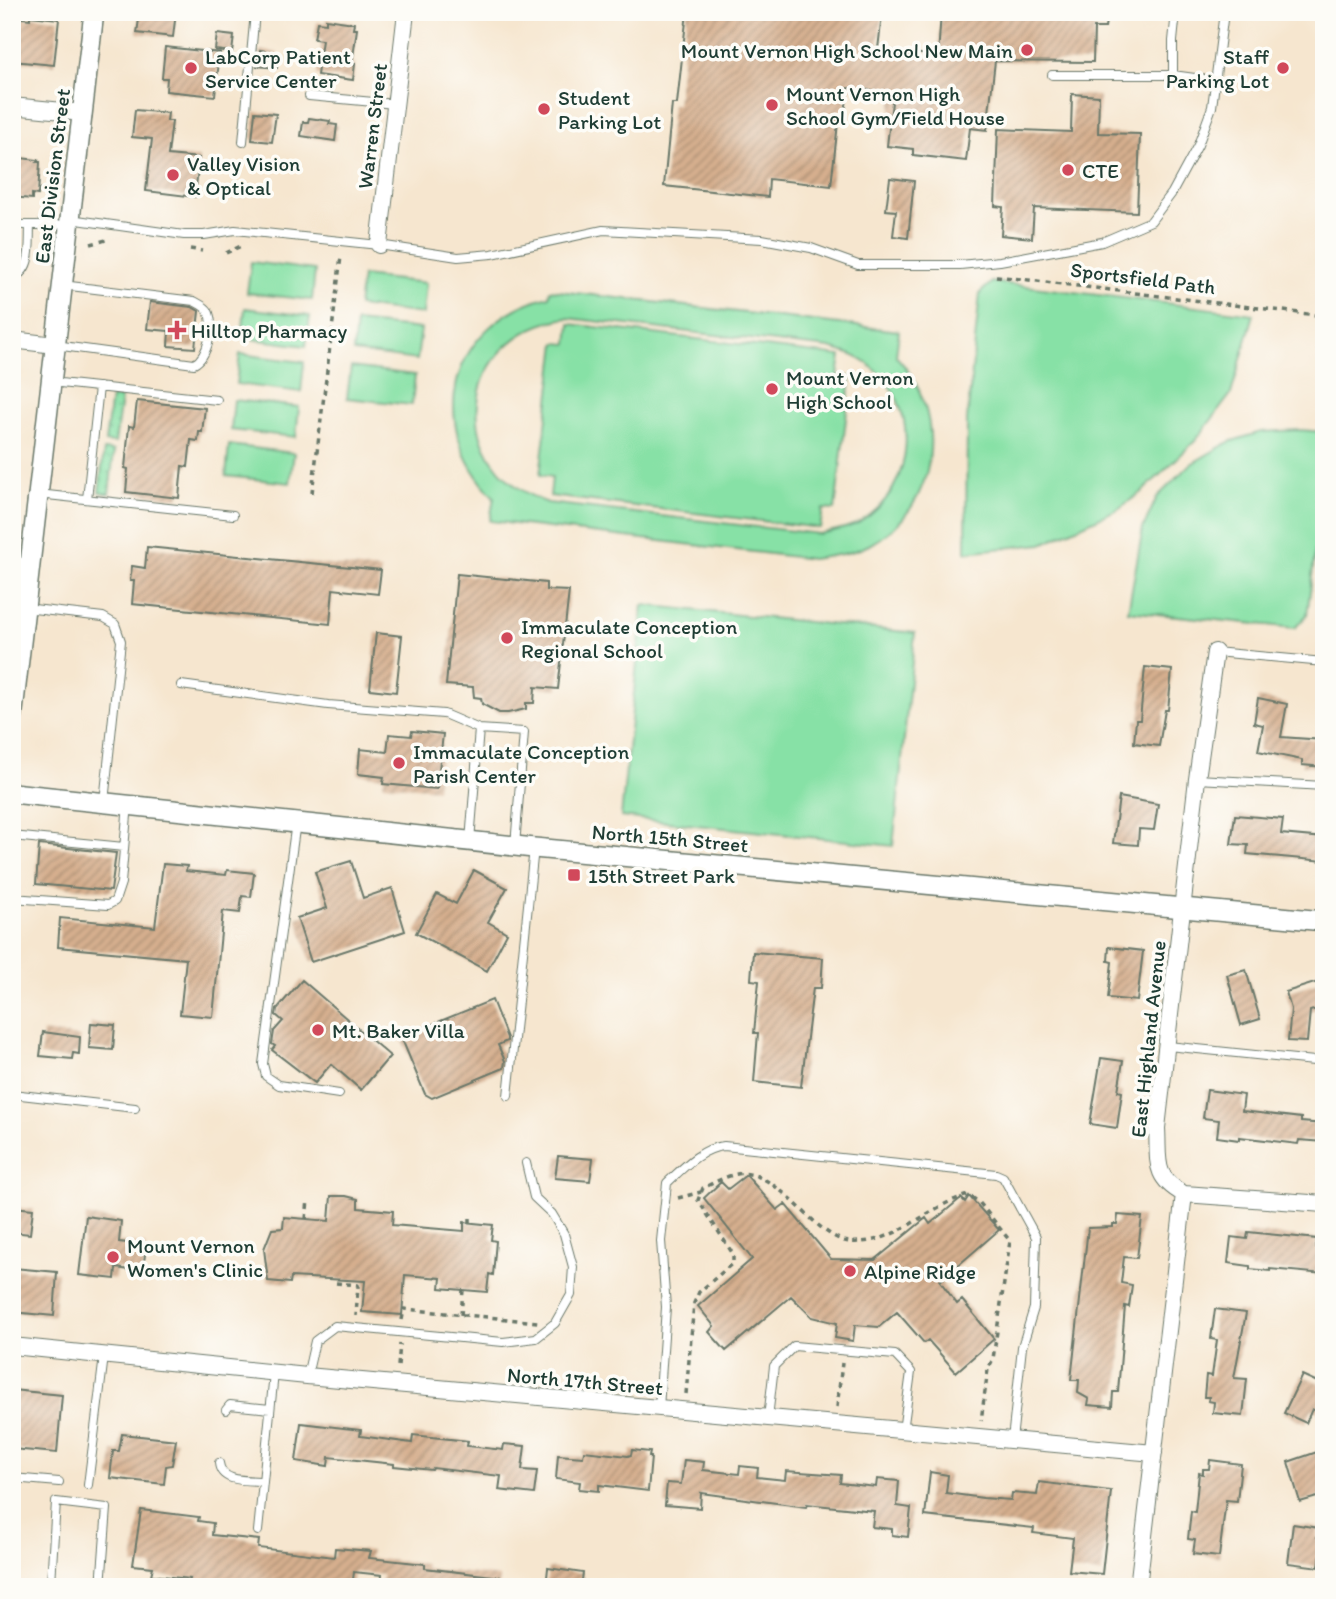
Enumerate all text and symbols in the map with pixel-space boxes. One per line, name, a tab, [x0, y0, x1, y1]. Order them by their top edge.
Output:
place label: Mount Vernon High School New Main	[681, 38, 1013, 63]
marker: Mount Vernon High School New Main	[1019, 42, 1035, 58]
place label: LabCorp Patient Service Center	[205, 44, 351, 93]
place label: Staff Parking Lot	[1166, 44, 1270, 93]
marker: LabCorp Patient Service Center	[183, 60, 199, 76]
marker: Staff Parking Lot	[1275, 60, 1291, 76]
street label: Warren Street	[352, 62, 392, 190]
place label: Mount Vernon High School Gym/Field House	[786, 81, 1005, 130]
place label: Student Parking Lot	[558, 85, 661, 134]
street label: East Division Street	[29, 87, 75, 265]
marker: Mount Vernon High School Gym/Field House	[764, 97, 780, 113]
marker: Student Parking Lot	[536, 101, 552, 117]
place label: Valley Vision & Optical	[187, 151, 300, 200]
place label: CTE	[1082, 158, 1119, 183]
marker: CTE	[1060, 162, 1076, 178]
marker: Valley Vision & Optical	[165, 167, 181, 183]
street label: Sportsfield Path	[1069, 257, 1217, 299]
place label: Hilltop Pharmacy	[191, 318, 347, 343]
marker: Hilltop Pharmacy	[169, 322, 185, 338]
place label: Mount Vernon High School	[786, 365, 914, 414]
marker: Mount Vernon High School	[764, 381, 780, 397]
place label: Immaculate Conception Regional School	[521, 614, 737, 663]
marker: Immaculate Conception Regional School	[499, 630, 515, 646]
place label: Immaculate Conception Parish Center	[413, 739, 629, 788]
marker: Immaculate Conception Parish Center	[391, 755, 407, 771]
street label: North 15th Street	[591, 819, 749, 857]
place label: 15th Street Park	[588, 863, 735, 888]
marker: 15th Street Park	[566, 867, 582, 883]
street label: East Highland Avenue	[1125, 939, 1171, 1139]
place label: Mt. Baker Villa	[332, 1018, 465, 1043]
marker: Mt. Baker Villa	[310, 1022, 326, 1038]
place label: Mount Vernon Women's Clinic	[127, 1233, 263, 1282]
marker: Mount Vernon Women's Clinic	[105, 1249, 121, 1265]
place label: Alpine Ridge	[864, 1259, 976, 1284]
marker: Alpine Ridge	[842, 1263, 858, 1279]
street label: North 17th Street	[506, 1362, 664, 1400]

